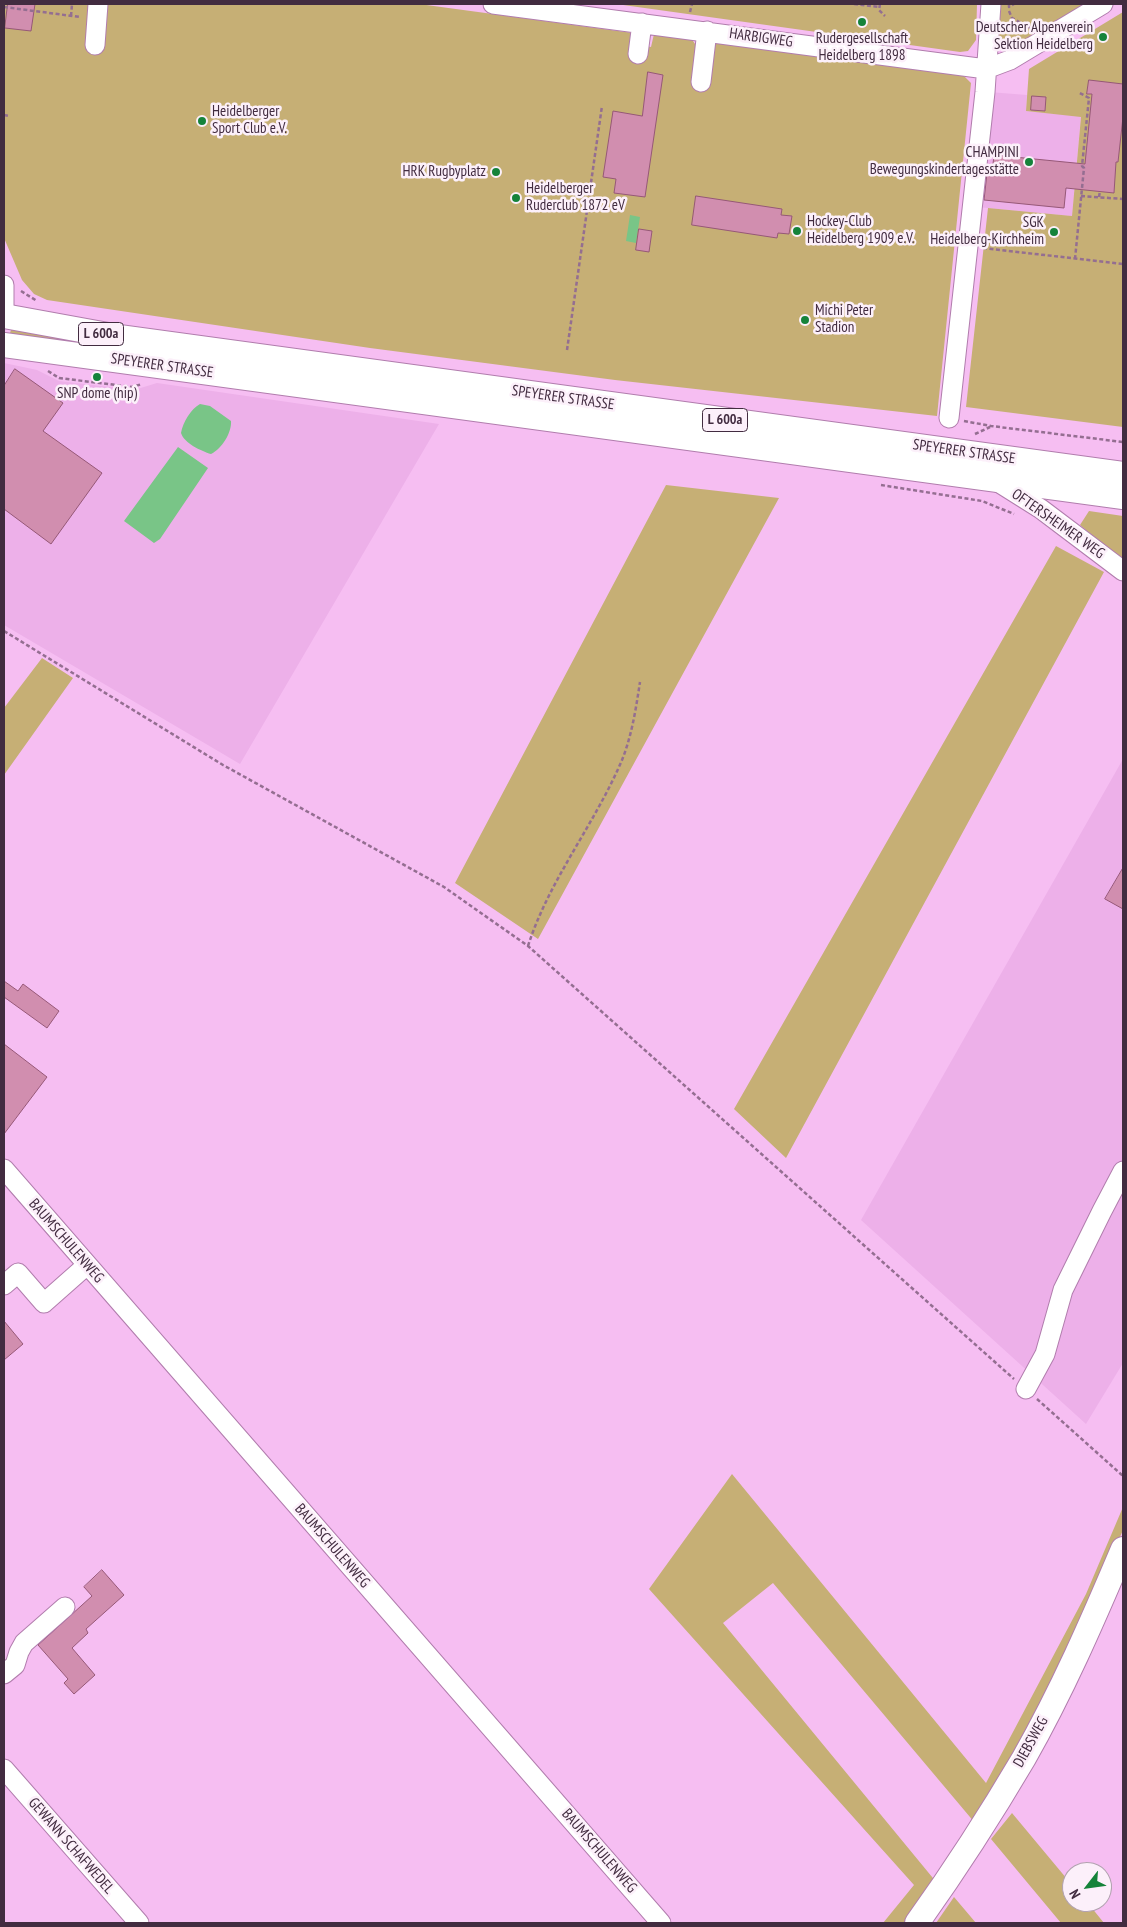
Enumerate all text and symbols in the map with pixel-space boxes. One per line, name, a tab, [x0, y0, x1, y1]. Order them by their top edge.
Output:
marker: Rudergesellschaft Heidelberg 1898	[856, 16, 868, 28]
place label: Deutscher Alpenverein Sektion Heidelberg	[976, 19, 1093, 54]
street label: HARBIGWEG	[728, 25, 794, 51]
place label: Rudergesellschaft Heidelberg 1898	[816, 30, 908, 65]
marker: Deutscher Alpenverein Sektion Heidelberg	[1097, 31, 1109, 43]
place label: Heidelberger Sport Club e.V.	[212, 103, 287, 138]
marker: Heidelberger Sport Club e.V.	[196, 115, 208, 127]
place label: CHAMPINI Bewegungskindertagesstätte	[870, 144, 1019, 179]
marker: CHAMPINI Bewegungskindertagesstätte	[1023, 156, 1035, 168]
place label: HRK Rugbyplatz	[402, 163, 486, 181]
marker: HRK Rugbyplatz	[490, 166, 502, 178]
place label: Heidelberger Ruderclub 1872 eV	[526, 180, 625, 215]
marker: Heidelberger Ruderclub 1872 eV	[510, 192, 522, 204]
place label: Hockey-Club Heidelberg 1909 e.V.	[807, 213, 914, 248]
place label: SGK Heidelberg-Kirchheim	[930, 214, 1044, 249]
marker: Hockey-Club Heidelberg 1909 e.V.	[791, 225, 803, 237]
marker: SGK Heidelberg-Kirchheim	[1048, 226, 1060, 238]
place label: Michi Peter Stadion	[815, 302, 873, 337]
marker: Michi Peter Stadion	[799, 314, 811, 326]
road number: L 600a	[78, 322, 124, 346]
street label: SPEYERER STRASSE	[110, 350, 214, 382]
marker: SNP dome (hip)	[91, 371, 103, 383]
street label: SPEYERER STRASSE	[511, 382, 615, 414]
place label: SNP dome (hip)	[57, 385, 137, 403]
road number: L 600a	[702, 408, 748, 432]
street label: SPEYERER STRASSE	[912, 436, 1016, 468]
street label: OFTERSHEIMER WEG	[1008, 485, 1108, 563]
street label: BAUMSCHULENWEG	[25, 1195, 107, 1287]
street label: BAUMSCHULENWEG	[291, 1500, 373, 1592]
street label: DIEBSWEG	[1010, 1714, 1052, 1770]
street label: GEWANN SCHAFWEDEL	[24, 1794, 118, 1898]
street label: BAUMSCHULENWEG	[558, 1805, 640, 1897]
north arrow	[1062, 1862, 1112, 1912]
text: N	[1065, 1886, 1085, 1902]

